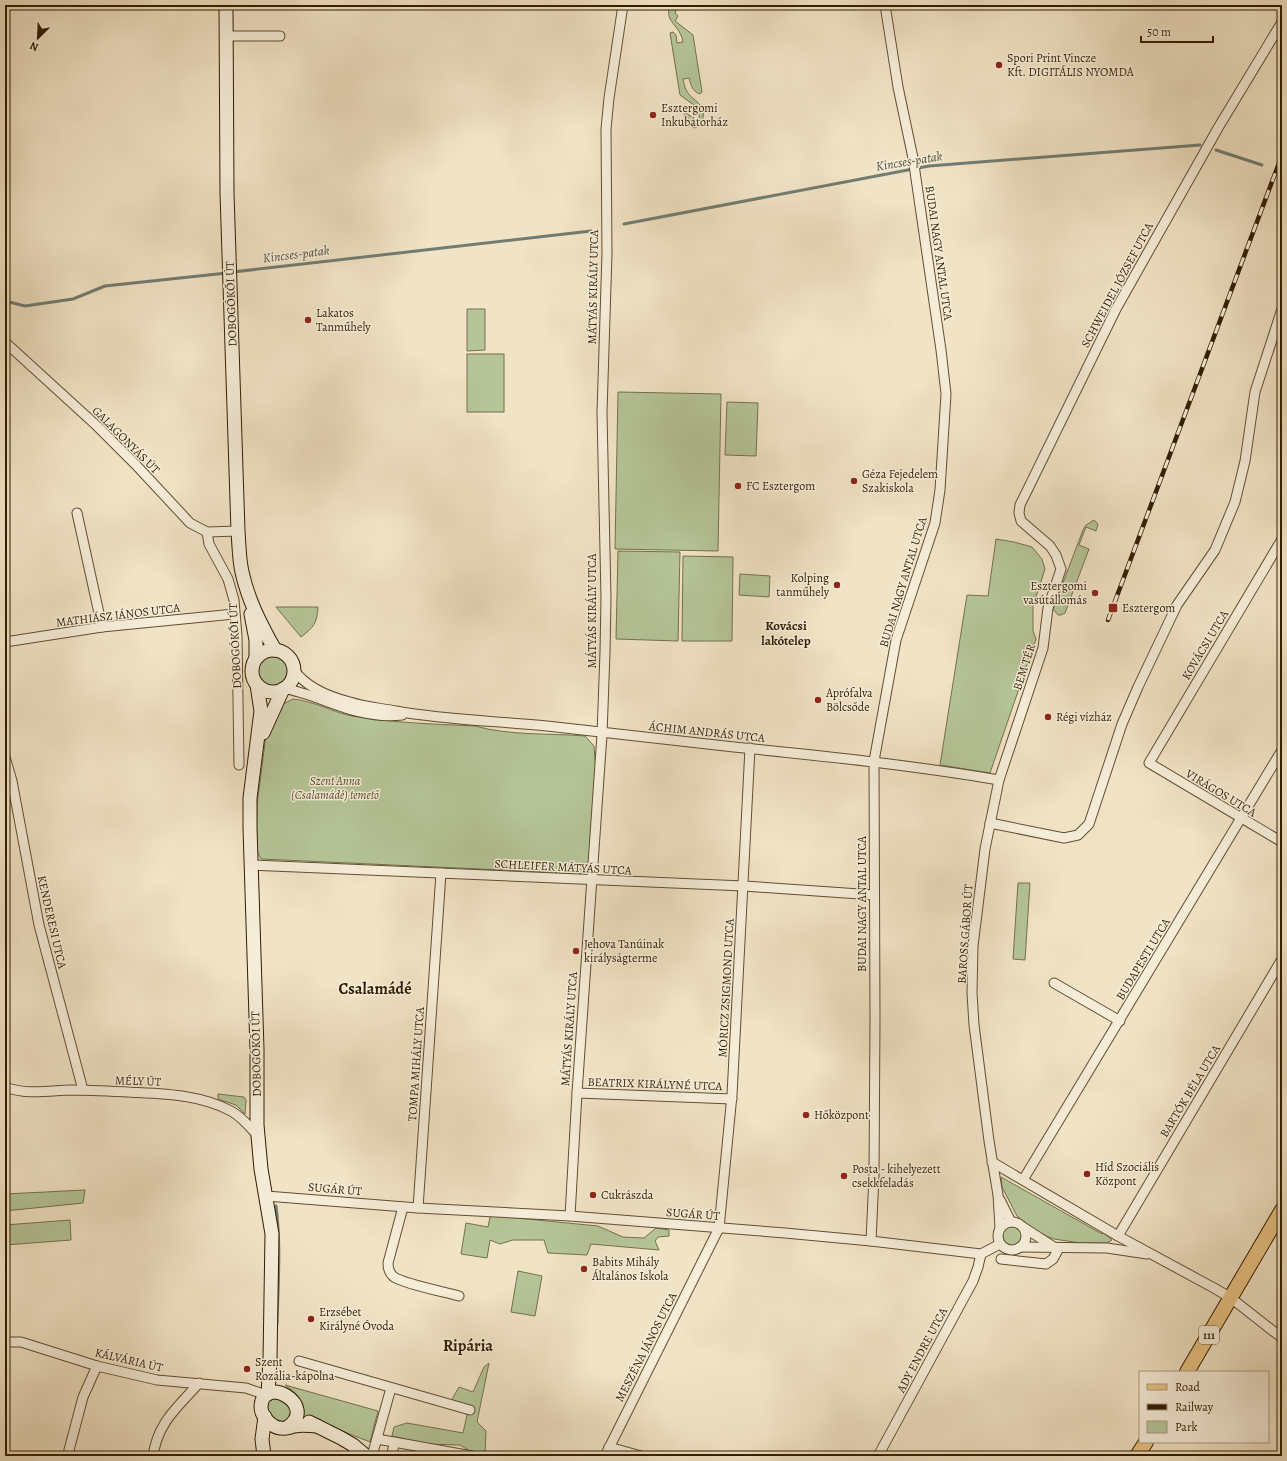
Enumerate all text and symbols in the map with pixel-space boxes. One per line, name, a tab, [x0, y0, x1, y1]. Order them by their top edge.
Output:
north arrow	[18, 18, 58, 58]
scale bar	[1141, 18, 1213, 44]
text: 50 m	[1147, 24, 1171, 40]
text: N	[27, 38, 41, 55]
place label: Spori Print Vincze Kft. DIGITÁLIS NYOMDA	[1007, 50, 1135, 80]
marker: Spori Print Vincze Kft. DIGITÁLIS NYOMDA	[994, 60, 1004, 70]
place label: Esztergomi Inkubátorház	[661, 100, 728, 130]
marker: Esztergomi Inkubátorház	[648, 110, 658, 120]
water label: Kincses-patak	[875, 147, 944, 175]
street label: BUDAI NAGY ANTAL UTCA	[922, 185, 957, 322]
street label: SCHWEIDEL JÓZSEF UTCA	[1077, 219, 1157, 350]
street label: MÁTYÁS KIRÁLY UTCA	[584, 228, 602, 345]
water label: Kincses-patak	[262, 241, 331, 267]
street label: DOBOGÓKŐI ÚT	[221, 261, 240, 347]
place label: Lakatos Tanműhely	[316, 305, 371, 335]
marker: Lakatos Tanműhely	[303, 315, 313, 325]
street label: GALAGONYÁS ÚT	[89, 403, 164, 478]
place label: Géza Fejedelem Szakiskola	[862, 466, 938, 496]
marker: Géza Fejedelem Szakiskola	[849, 476, 859, 486]
place label: FC Esztergom	[746, 478, 815, 494]
marker: FC Esztergom	[733, 481, 743, 491]
street label: BUDAI NAGY ANTAL UTCA	[875, 514, 931, 649]
street label: MÁTYÁS KIRÁLY UTCA	[584, 553, 600, 668]
place label: Kolping tanműhely	[776, 570, 830, 600]
place label: Esztergomi vasútállomás	[1022, 578, 1087, 608]
marker: Kolping tanműhely	[832, 580, 842, 590]
marker: Esztergomi vasútállomás	[1090, 588, 1100, 598]
street label: MATHIÁSZ JÁNOS UTCA	[55, 599, 182, 631]
place label: Esztergom	[1122, 600, 1175, 616]
street label: DOBOGÓKŐI ÚT	[225, 602, 245, 689]
marker: Esztergom	[1107, 602, 1119, 614]
street label: KOVÁCSI UTCA	[1178, 606, 1233, 683]
district label: Kovácsi lakótelep	[761, 617, 811, 649]
street label: BEM TÉR	[1009, 641, 1039, 692]
place label: Aprófalva Bölcsőde	[825, 685, 873, 715]
marker: Aprófalva Bölcsőde	[813, 695, 823, 705]
place label: Régi vízház	[1056, 709, 1112, 725]
marker: Régi vízház	[1043, 712, 1053, 722]
street label: ÁCHIM ANDRÁS UTCA	[647, 718, 767, 746]
street label: VIRÁGOS UTCA	[1182, 765, 1260, 821]
park label: Szent Anna (Csalamádé) temető	[291, 773, 380, 803]
street label: BUDAI NAGY ANTAL UTCA	[854, 835, 870, 972]
street label: SCHLEIFER MÁTYÁS UTCA	[494, 855, 633, 879]
street label: KENDERESI UTCA	[33, 874, 71, 971]
street label: BAROSS GÁBOR ÚT	[954, 883, 976, 984]
street label: BUDAPESTI UTCA	[1112, 914, 1174, 1003]
street label: MÓRICZ ZSIGMOND UTCA	[714, 917, 738, 1058]
place label: Jehova Tanúinak királyságterme	[584, 936, 664, 966]
marker: Jehova Tanúinak királyságterme	[571, 946, 581, 956]
street label: MÁTYÁS KIRÁLY UTCA	[557, 970, 581, 1087]
district label: Csalamádé	[338, 978, 412, 1000]
street label: TOMPA MIHÁLY UTCA	[404, 1005, 428, 1122]
street label: DOBOGÓKŐI ÚT	[247, 1011, 265, 1097]
street label: BARTÓK BÉLA UTCA	[1156, 1041, 1224, 1140]
street label: MÉLY ÚT	[115, 1072, 162, 1090]
street label: BEATRIX KIRÁLYNÉ UTCA	[587, 1074, 724, 1094]
place label: Hőközpont	[814, 1107, 869, 1123]
marker: Hőközpont	[801, 1110, 811, 1120]
place label: Híd Szociális Központ	[1095, 1159, 1159, 1189]
place label: Posta - kihelyezett csekkfeladás	[852, 1161, 941, 1191]
marker: Híd Szociális Központ	[1082, 1169, 1092, 1179]
marker: Posta - kihelyezett csekkfeladás	[839, 1171, 849, 1181]
street label: SUGÁR ÚT	[307, 1179, 363, 1199]
place label: Cukrászda	[601, 1187, 654, 1203]
marker: Cukrászda	[588, 1190, 598, 1200]
street label: SUGÁR ÚT	[666, 1204, 721, 1224]
place label: Babits Mihály Általános Iskola	[591, 1254, 669, 1284]
marker: Babits Mihály Általános Iskola	[579, 1264, 589, 1274]
street label: MESZÉNA JÁNOS UTCA	[611, 1289, 681, 1405]
place label: Erzsébet Királyné Óvoda	[319, 1304, 395, 1334]
street label: ADY ENDRE UTCA	[892, 1304, 952, 1396]
marker: Erzsébet Királyné Óvoda	[306, 1314, 316, 1324]
road number: 111	[1199, 1326, 1219, 1344]
district label: Ripária	[443, 1335, 493, 1357]
street label: KÁLVÁRIA ÚT	[93, 1344, 165, 1376]
place label: Szent Rozália-kápolna	[255, 1354, 335, 1384]
marker: Szent Rozália-kápolna	[242, 1364, 252, 1374]
legend	[1139, 1371, 1269, 1443]
text: Road	[1175, 1379, 1201, 1395]
text: Railway	[1175, 1399, 1214, 1415]
text: Park	[1175, 1419, 1198, 1435]

